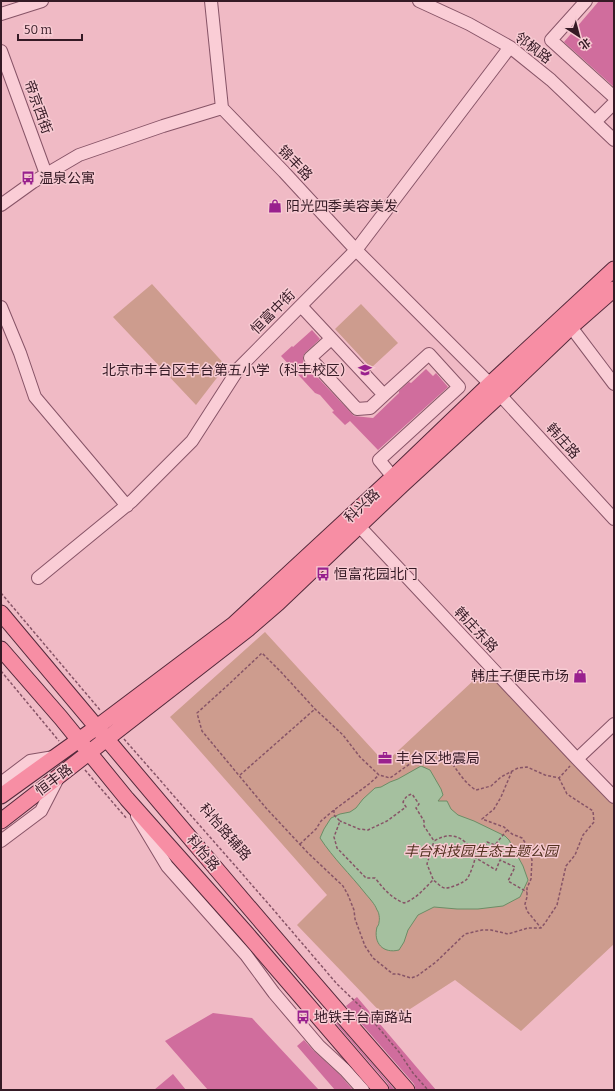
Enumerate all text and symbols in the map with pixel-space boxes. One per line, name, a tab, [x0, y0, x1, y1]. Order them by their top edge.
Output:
scale bar	[18, 16, 82, 42]
north arrow	[559, 16, 599, 56]
text: 50 m	[24, 23, 53, 37]
street label: 邻枫路	[511, 29, 555, 67]
text: 北	[576, 35, 593, 52]
street label: 帝京西街	[20, 78, 56, 136]
street label: 锦丰路	[274, 142, 316, 184]
bus stop icon: 温泉公寓	[20, 170, 36, 186]
place label: 温泉公寓	[39, 170, 95, 187]
shop icon: 阳光四季美容美发	[267, 198, 283, 214]
place label: 阳光四季美容美发	[286, 198, 398, 215]
street label: 恒富中街	[247, 286, 299, 338]
place label: 北京市丰台区丰台第五小学（科丰校区）	[102, 362, 354, 379]
school or university icon: 北京市丰台区丰台第五小学（科丰校区）	[357, 362, 373, 378]
street label: 韩庄路	[543, 420, 583, 462]
street label: 科兴路	[341, 485, 383, 527]
bus stop icon: 恒富花园北门	[315, 566, 331, 582]
place label: 恒富花园北门	[334, 566, 418, 583]
street label: 韩庄东路	[451, 604, 501, 656]
place label: 韩庄子便民市场	[471, 668, 569, 685]
shop icon: 韩庄子便民市场	[572, 668, 588, 684]
office icon: 丰台区地震局	[377, 750, 393, 766]
place label: 丰台区地震局	[396, 750, 480, 767]
street label: 恒丰路	[32, 761, 76, 799]
street label: 科怡路辅路	[196, 800, 254, 864]
street label: 科怡路	[183, 832, 223, 874]
park label: 丰台科技园生态主题公园	[404, 843, 560, 860]
bus stop icon: 地铁丰台南路站	[295, 1009, 311, 1025]
place label: 地铁丰台南路站	[314, 1009, 412, 1026]

